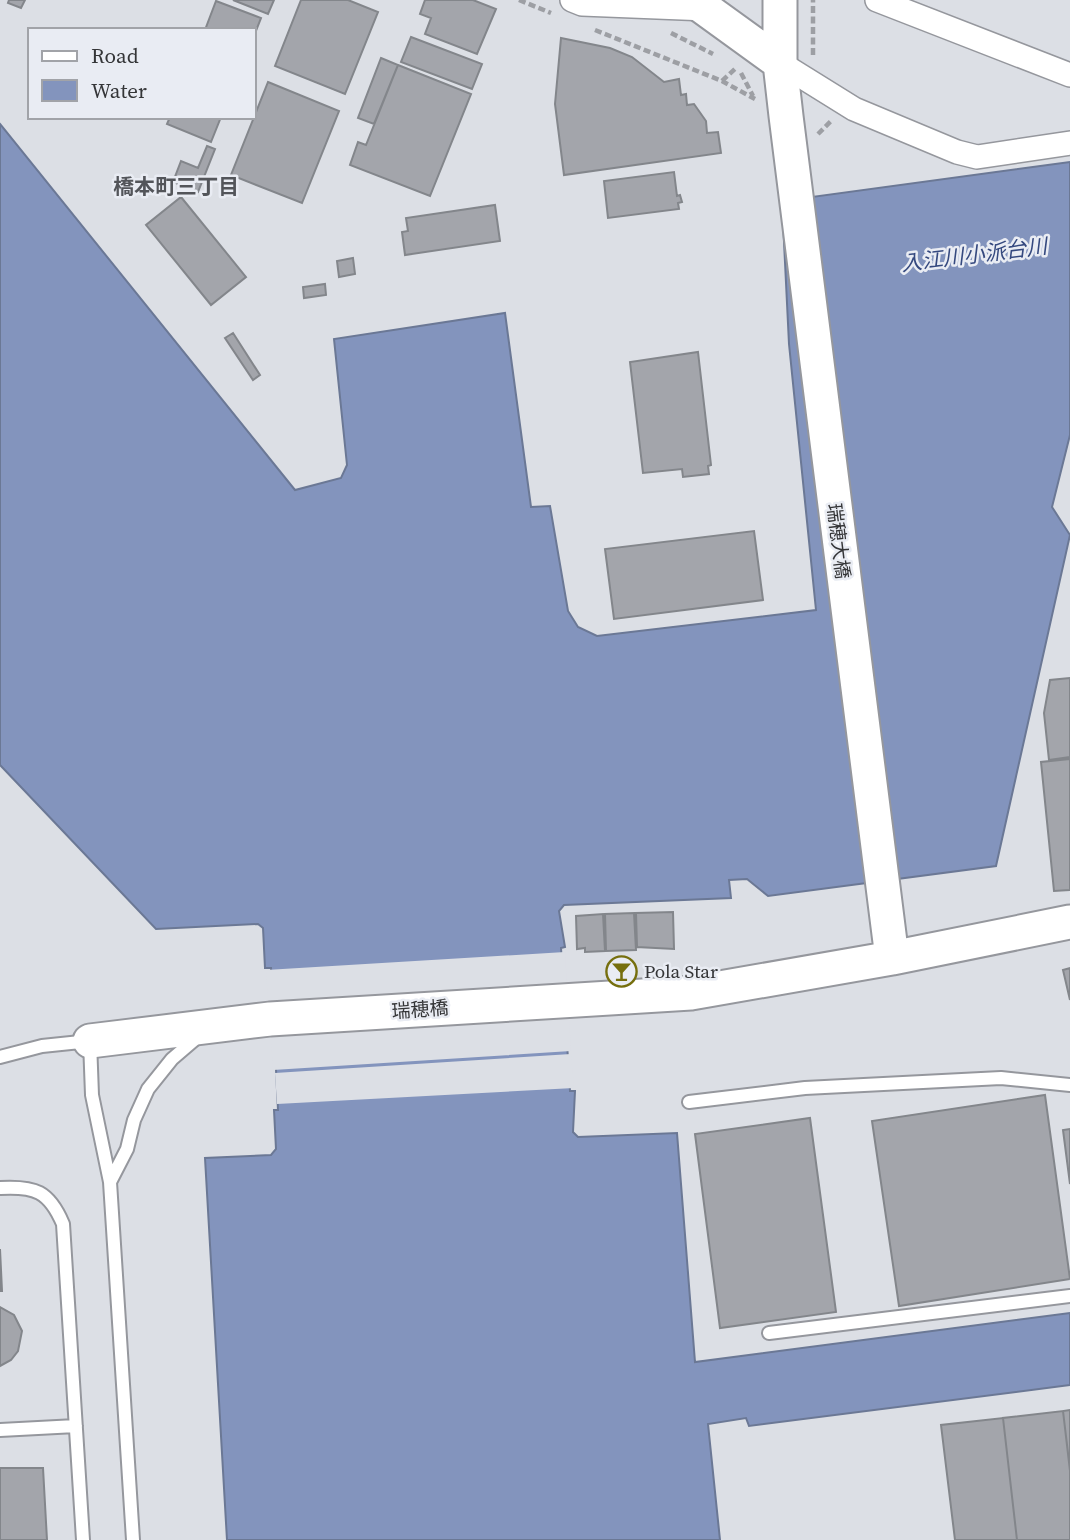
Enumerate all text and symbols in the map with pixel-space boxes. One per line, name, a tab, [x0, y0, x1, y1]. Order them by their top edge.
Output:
legend	[28, 28, 256, 119]
text: Road	[91, 41, 139, 70]
text: Water	[91, 76, 147, 105]
district label: 橋本町三丁目	[113, 172, 239, 201]
water label: 入江川小派台川	[899, 231, 1051, 278]
street label: 瑞穂大橋	[821, 502, 857, 580]
bar icon: Pola Star	[604, 954, 638, 988]
place label: Pola Star	[644, 958, 718, 984]
street label: 瑞穂橋	[391, 994, 449, 1024]

